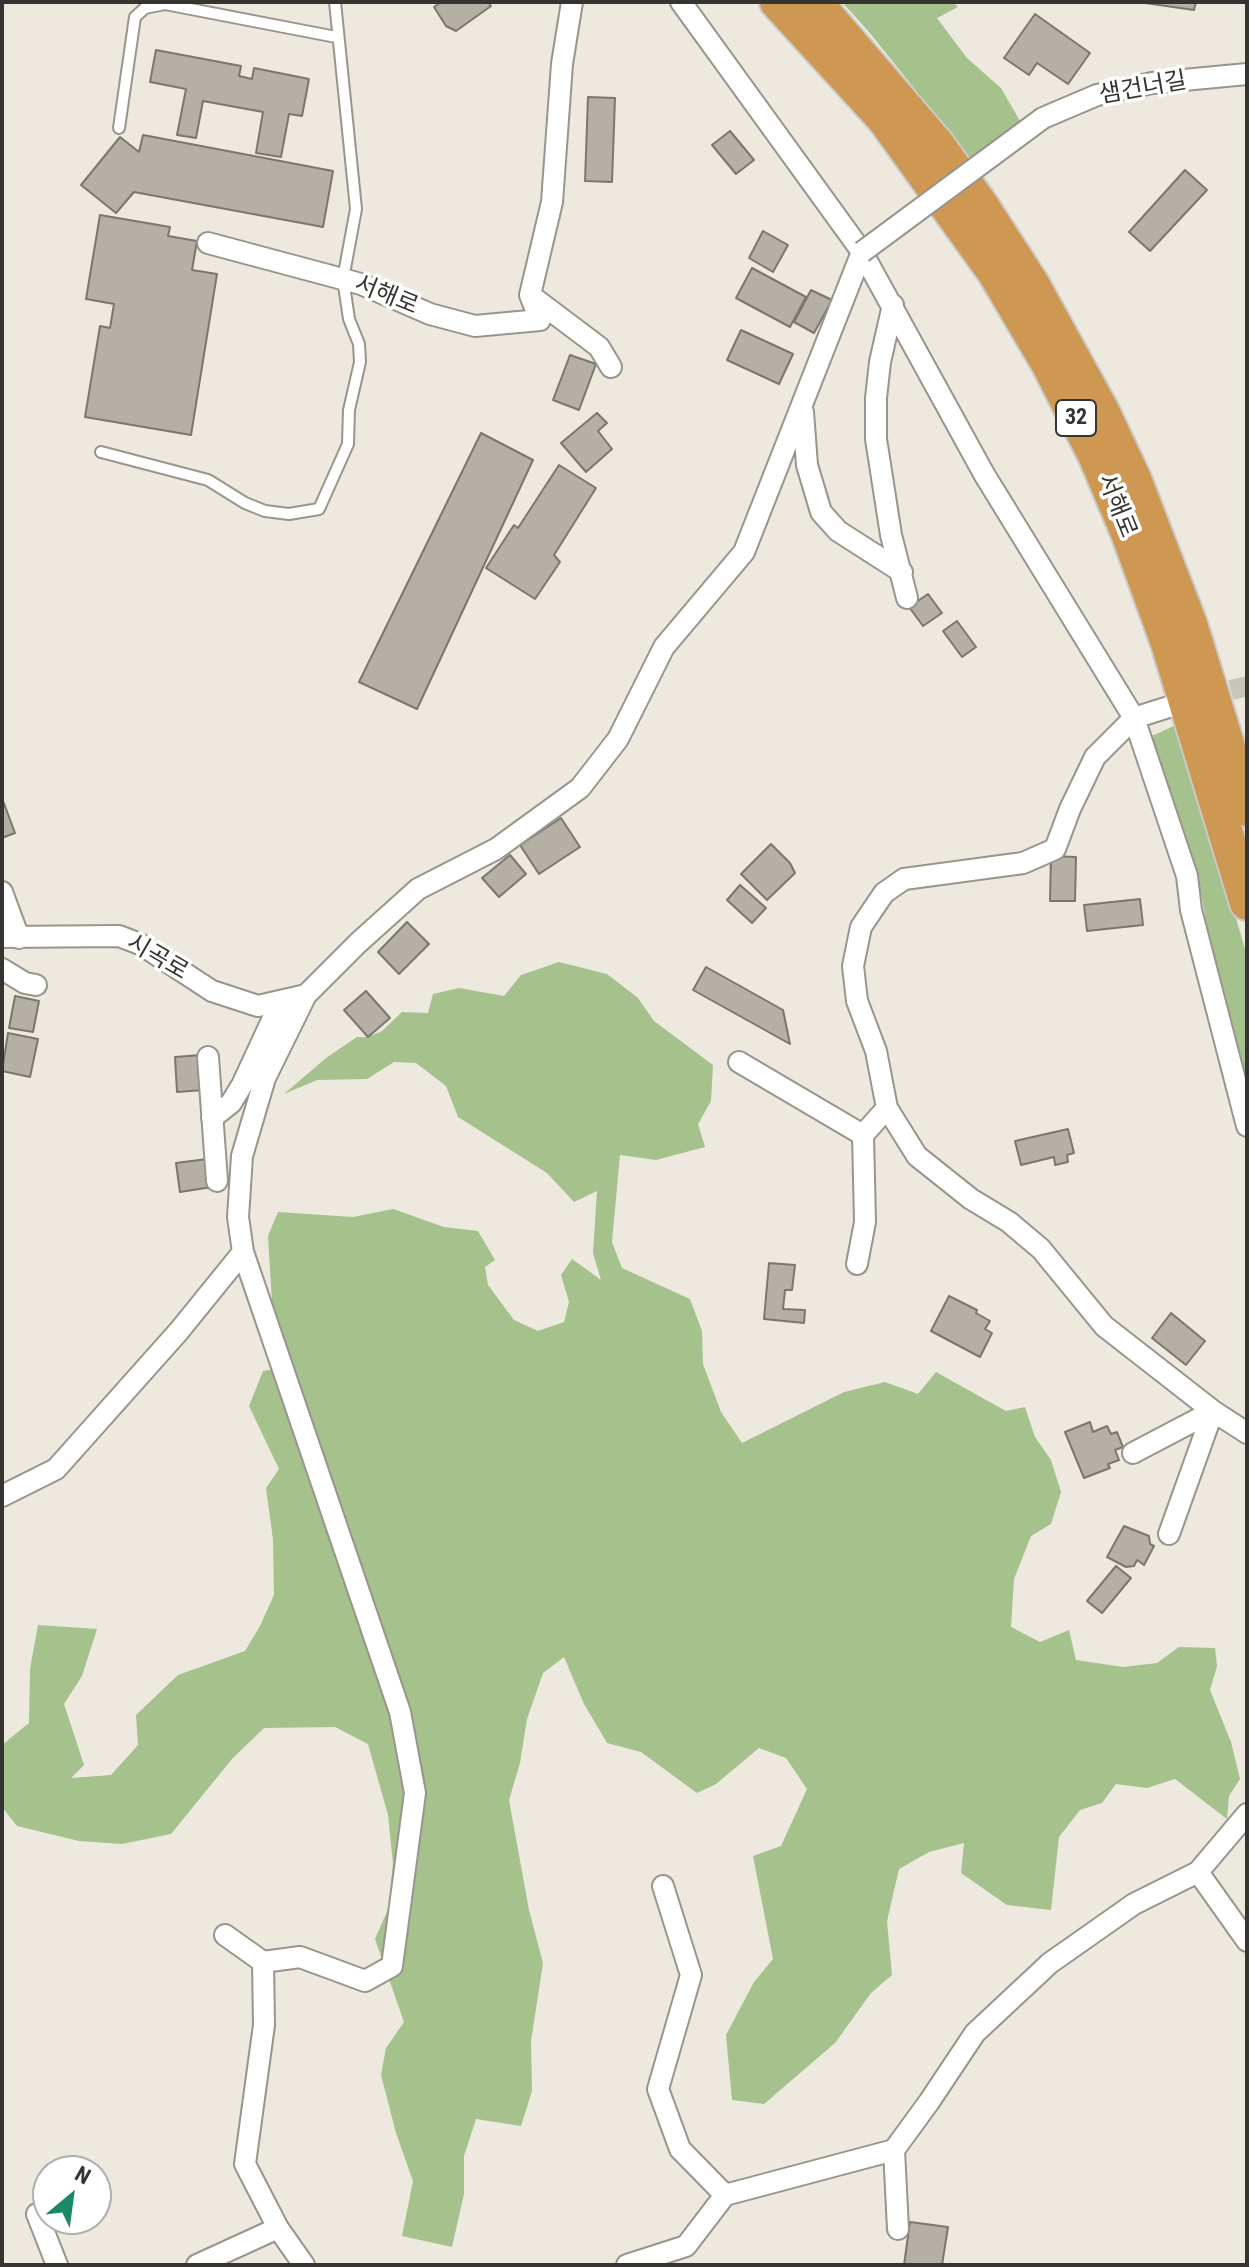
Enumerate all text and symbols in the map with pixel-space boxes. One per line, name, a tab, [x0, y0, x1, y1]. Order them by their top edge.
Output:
street label: 샘건너길	[1097, 67, 1189, 111]
street label: 서해로	[350, 270, 422, 322]
road number: 32	[1056, 400, 1096, 436]
street label: 서해로	[1090, 470, 1142, 542]
street label: 시곡로	[121, 929, 193, 987]
north arrow	[32, 2155, 112, 2235]
text: N	[71, 2161, 95, 2190]

